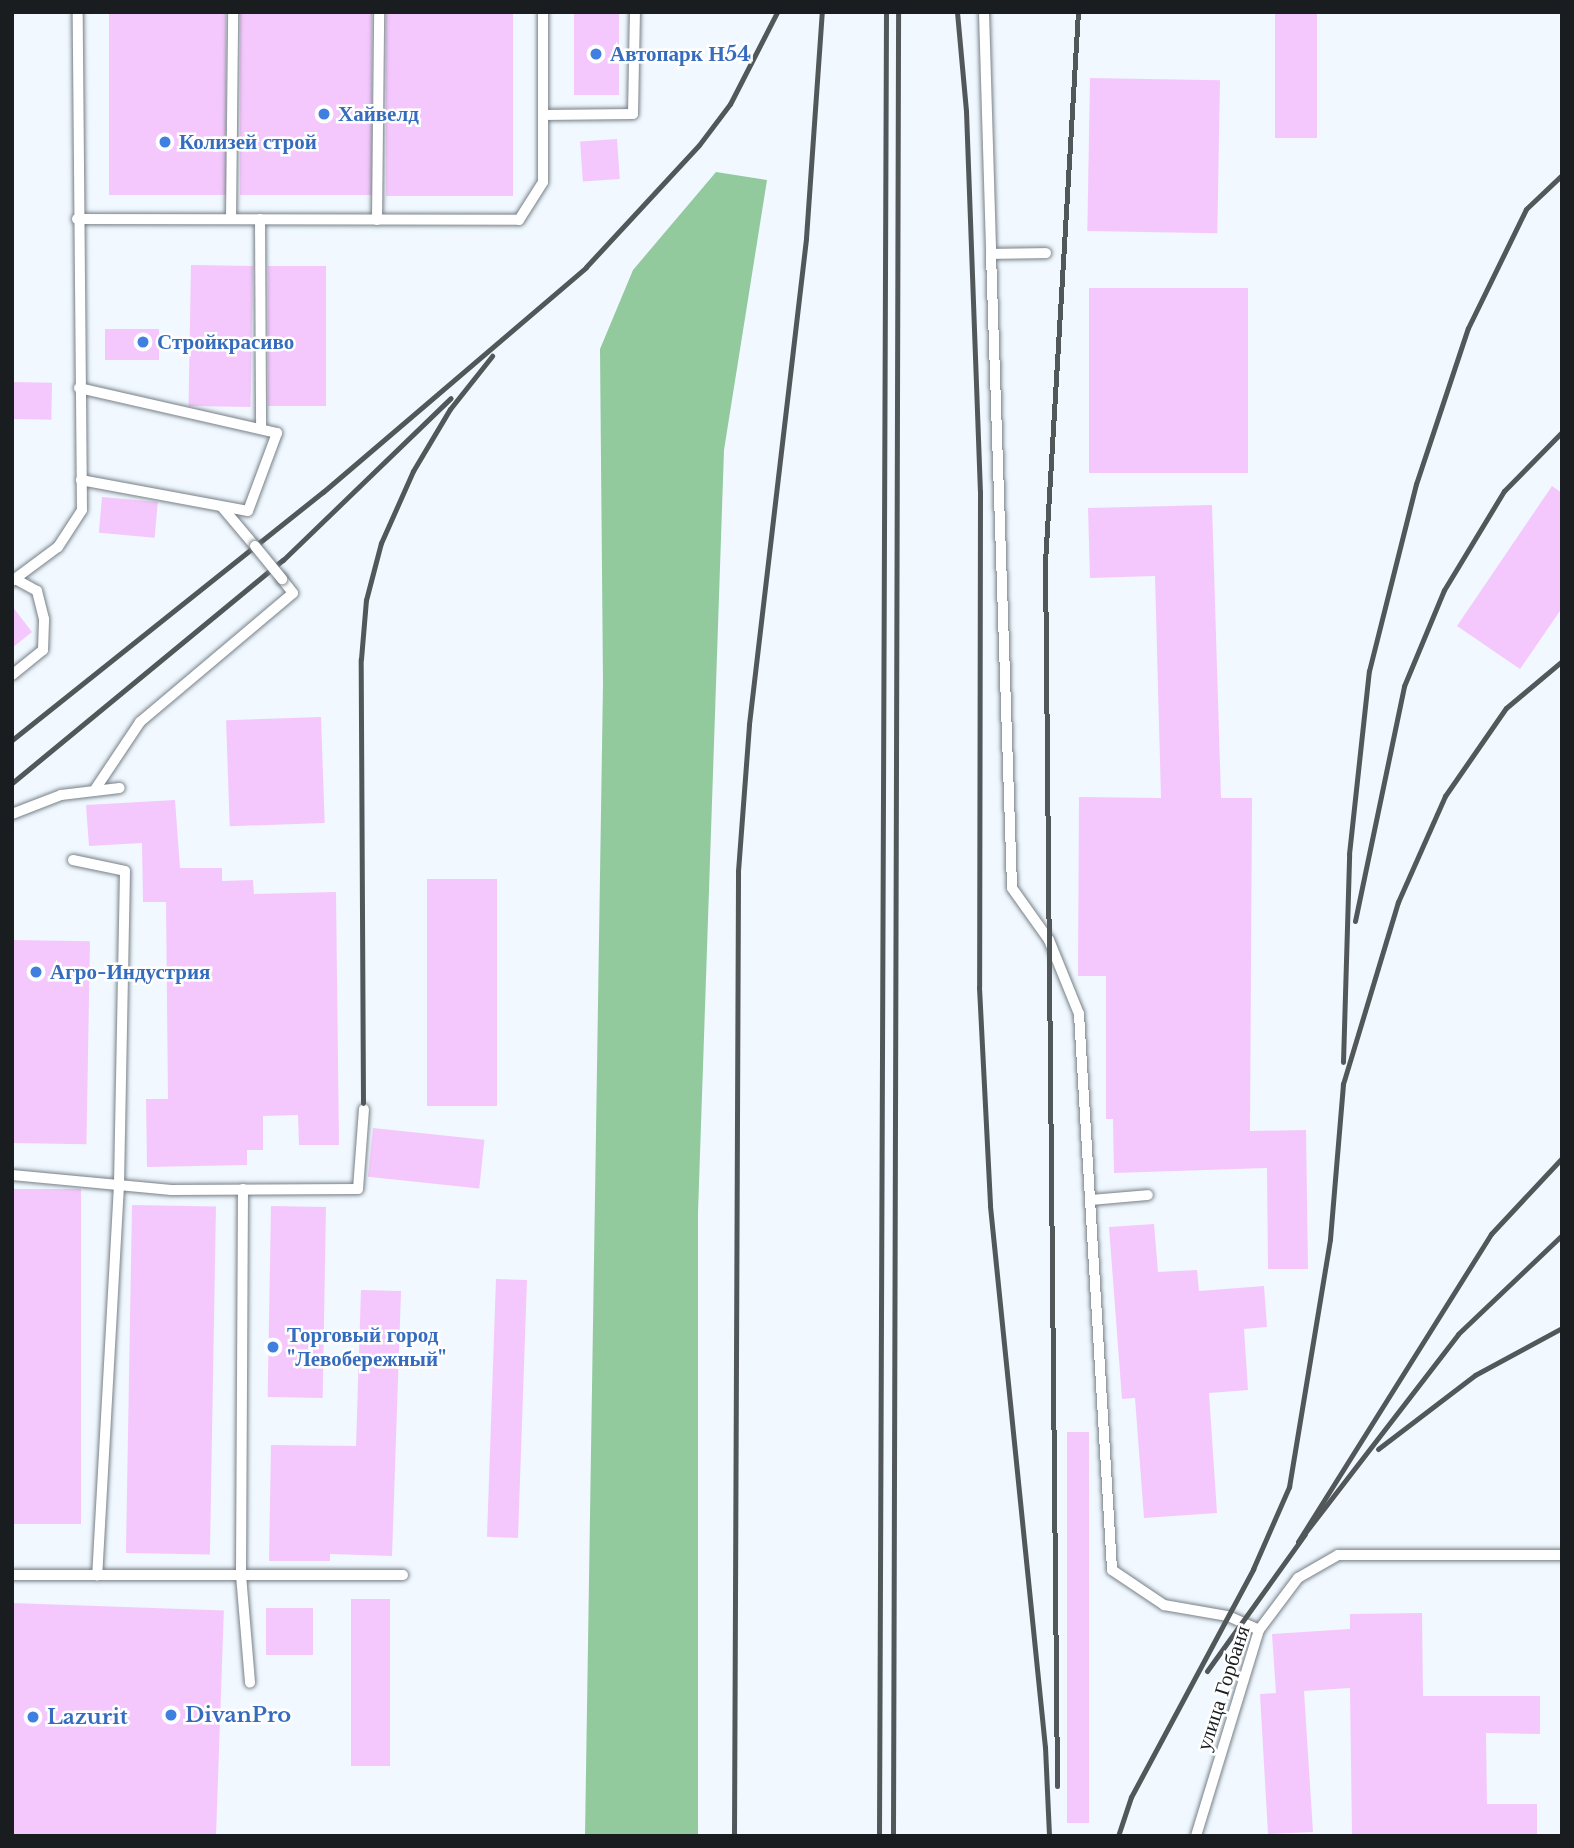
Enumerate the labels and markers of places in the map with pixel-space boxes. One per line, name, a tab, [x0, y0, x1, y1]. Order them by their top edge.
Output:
place label: Автопарк Н54	[610, 41, 751, 67]
marker: Автопарк Н54	[588, 46, 604, 62]
place label: Хайвелд	[338, 101, 419, 127]
marker: Хайвелд	[316, 106, 332, 122]
place label: Колизей строй	[179, 129, 317, 155]
marker: Колизей строй	[157, 134, 173, 150]
place label: Стройкрасиво	[157, 329, 294, 355]
marker: Стройкрасиво	[135, 334, 151, 350]
place label: Агро-Индустрия	[50, 959, 210, 985]
marker: Агро-Индустрия	[28, 964, 44, 980]
place label: Торговый город "Левобережный"	[287, 1322, 446, 1372]
marker: Торговый город "Левобережный"	[265, 1339, 281, 1355]
place label: DivanPro	[185, 1702, 291, 1728]
place label: Lazurit	[47, 1704, 128, 1730]
marker: DivanPro	[163, 1707, 179, 1723]
marker: Lazurit	[25, 1709, 41, 1725]

